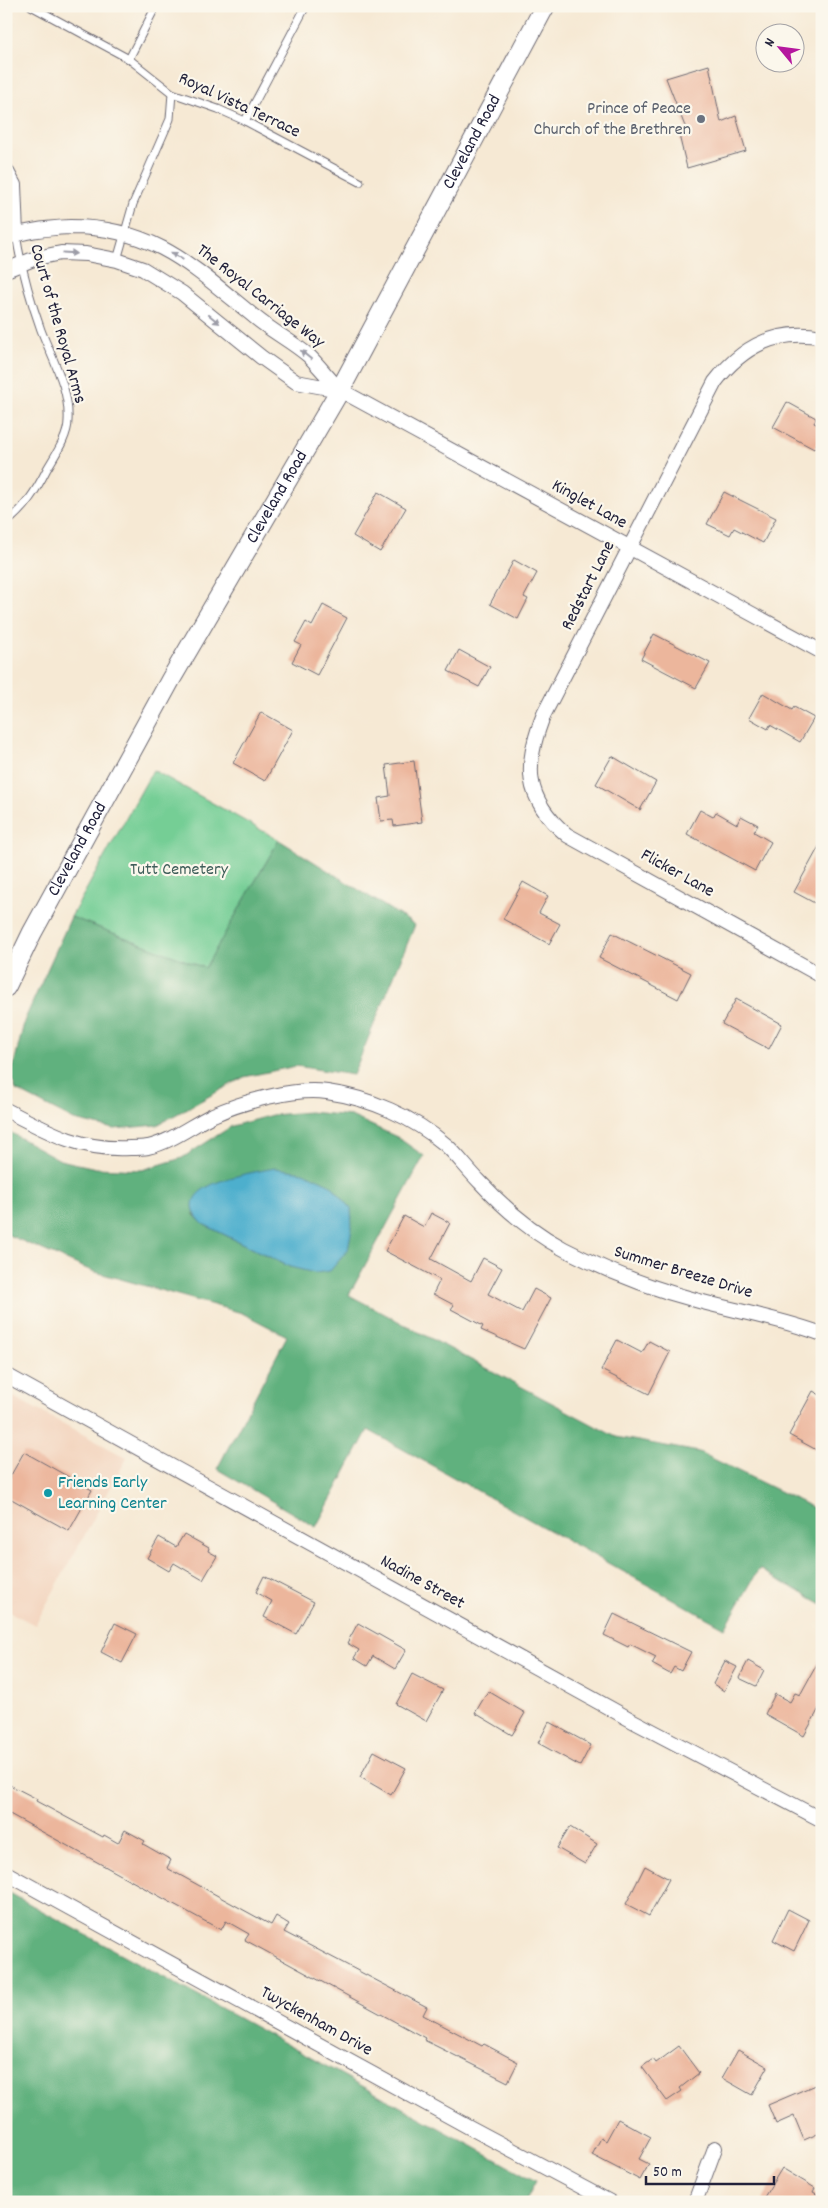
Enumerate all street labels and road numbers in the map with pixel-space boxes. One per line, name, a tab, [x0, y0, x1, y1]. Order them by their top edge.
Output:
street label: Royal Vista Terrace	[174, 67, 304, 145]
street label: Cleveland Road	[437, 91, 508, 194]
street label: The Royal Carriage Way	[191, 239, 330, 356]
street label: Court of the Royal Arms	[22, 241, 92, 407]
street label: Cleveland Road	[240, 446, 314, 548]
street label: Kinglet Lane	[547, 474, 631, 536]
street label: Redstart Lane	[556, 537, 622, 635]
street label: Cleveland Road	[42, 798, 114, 901]
street label: Flicker Lane	[636, 843, 719, 905]
street label: Summer Breeze Drive	[611, 1240, 755, 1306]
street label: Nadine Street	[375, 1549, 469, 1617]
street label: Twyckenham Drive	[255, 1981, 377, 2063]

